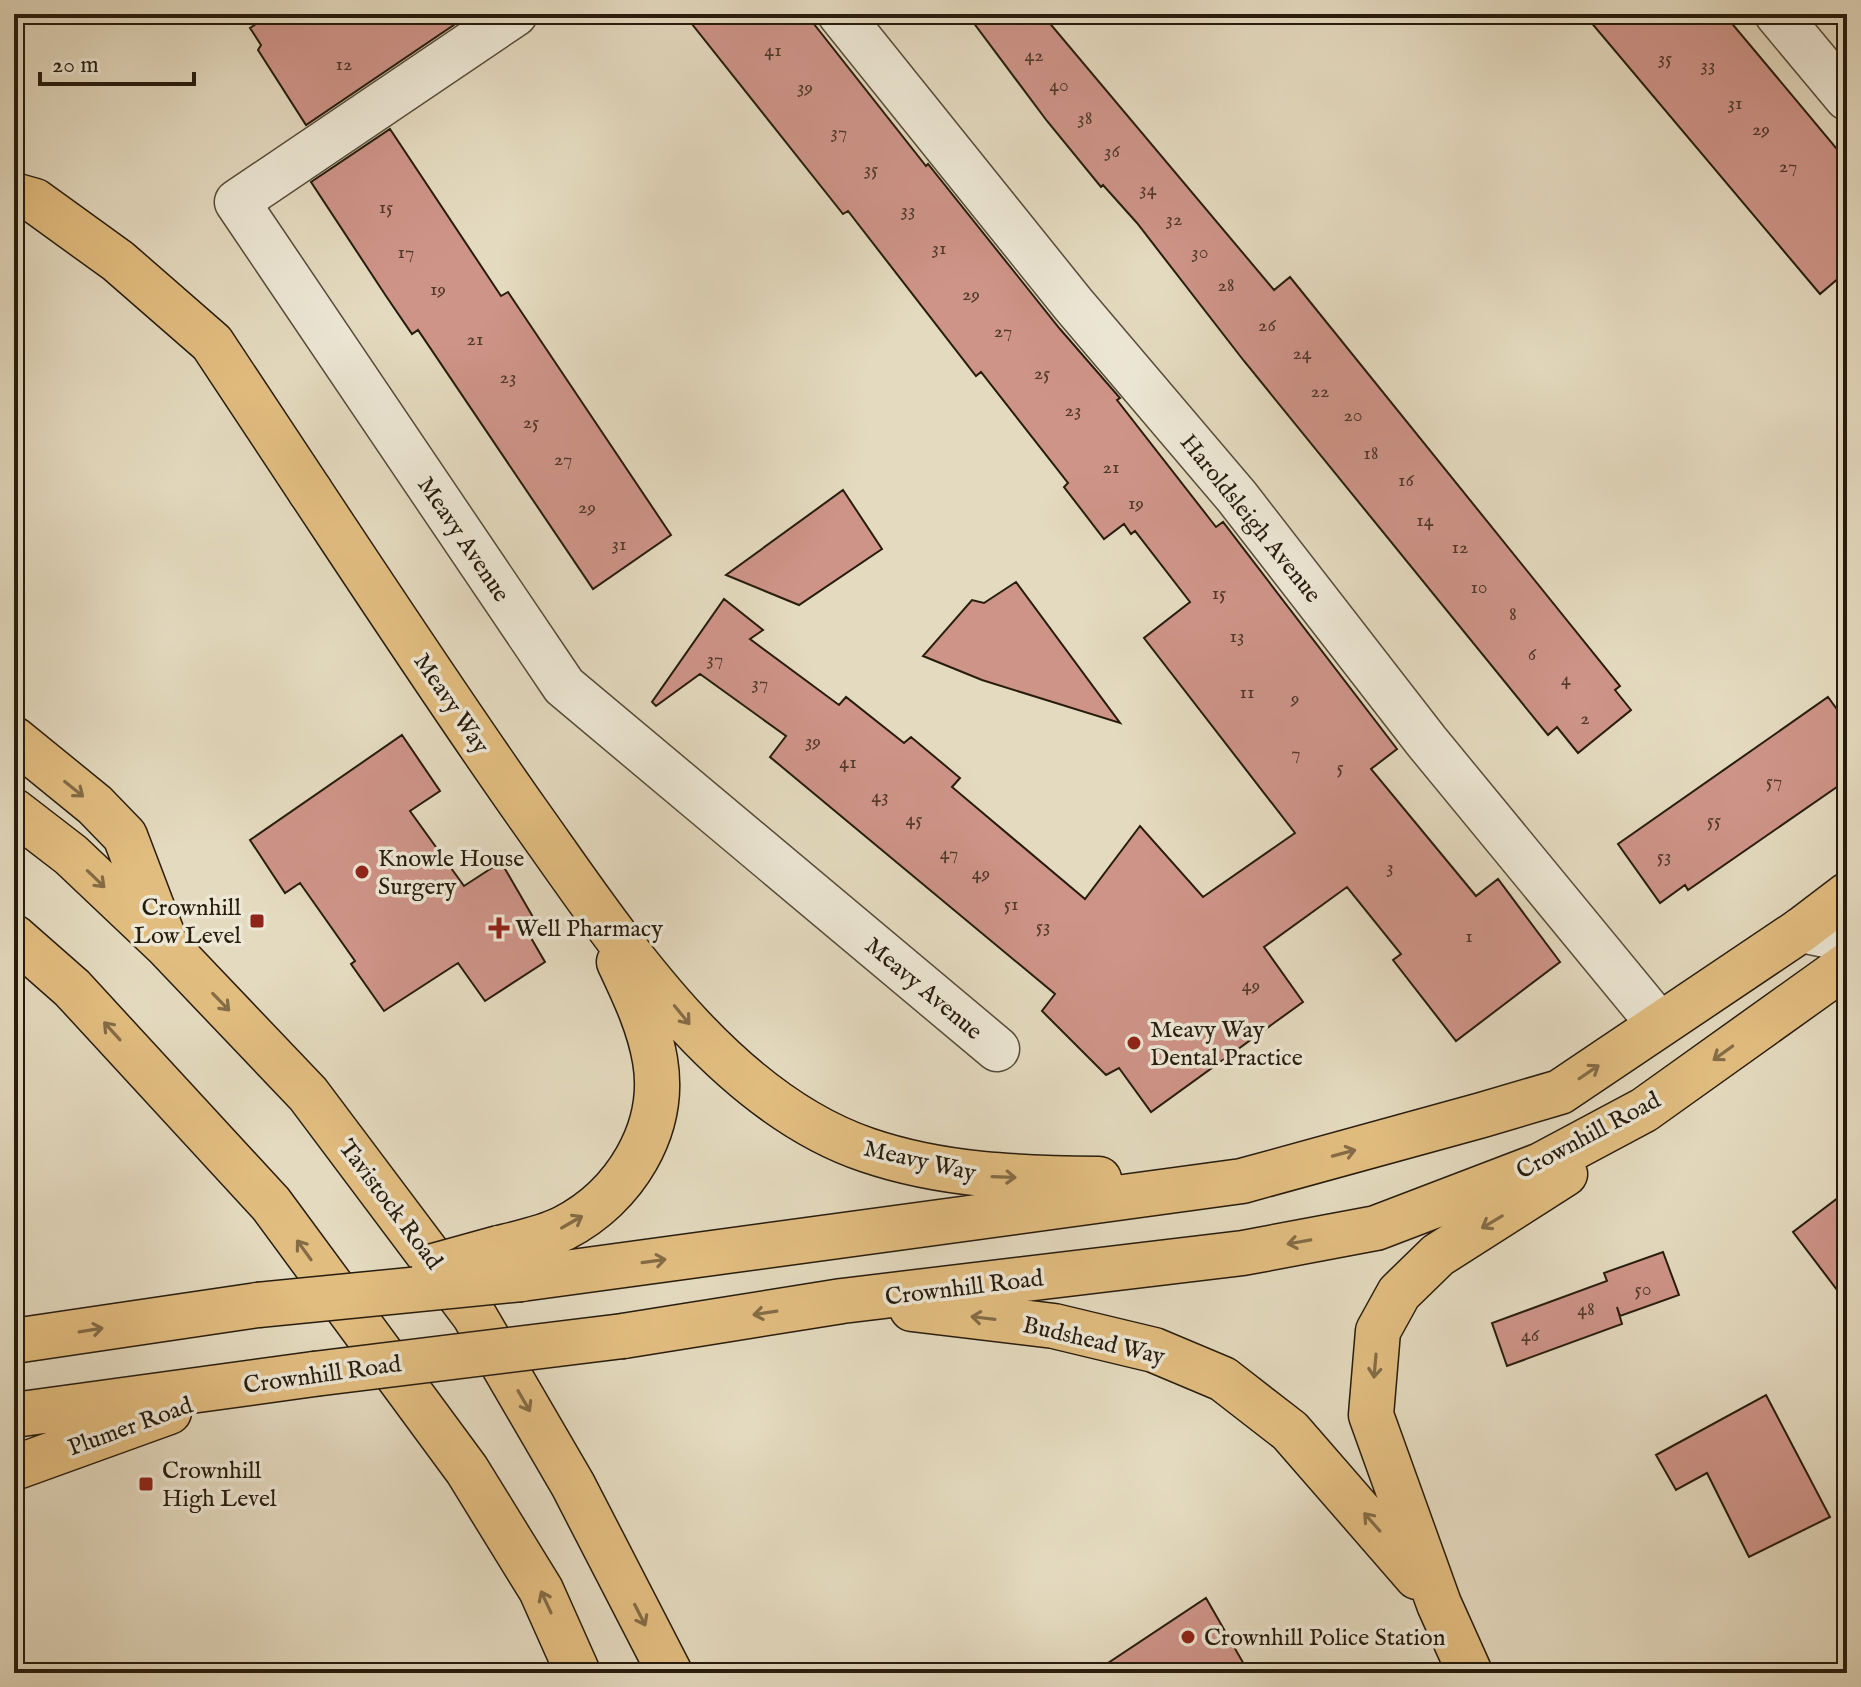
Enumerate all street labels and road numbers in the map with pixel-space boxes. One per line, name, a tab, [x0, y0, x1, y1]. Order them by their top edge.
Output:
street label: Haroldsleigh Avenue	[1172, 428, 1328, 610]
street label: Meavy Avenue	[410, 471, 516, 608]
street label: Meavy Way	[406, 648, 496, 760]
street label: Meavy Avenue	[858, 931, 988, 1047]
street label: Crownhill Road	[1511, 1085, 1666, 1187]
street label: Meavy Way	[860, 1133, 979, 1189]
street label: Tavistock Road	[331, 1134, 449, 1276]
street label: Crownhill Road	[883, 1263, 1045, 1314]
street label: Budshead Way	[1020, 1310, 1168, 1373]
street label: Crownhill Road	[241, 1349, 403, 1402]
street label: Plumer Road	[64, 1390, 197, 1464]

